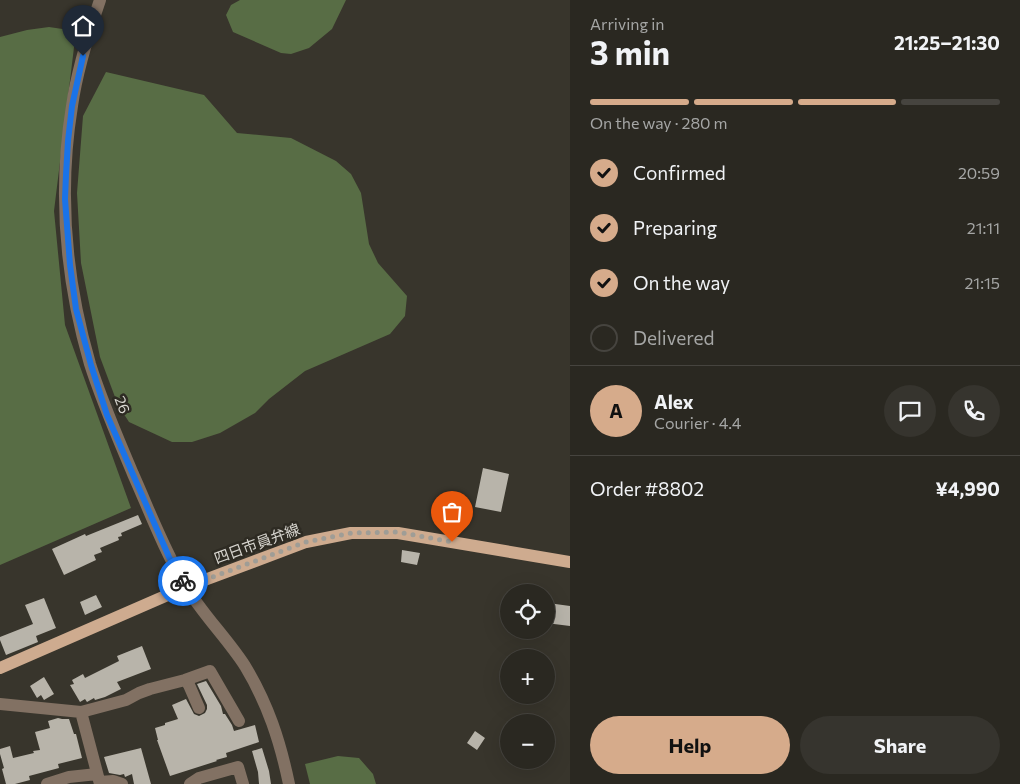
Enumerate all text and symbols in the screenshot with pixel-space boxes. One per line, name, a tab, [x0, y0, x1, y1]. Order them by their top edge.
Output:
pin	[62, 5, 104, 56]
icon: home	[69, 12, 97, 40]
text: Arriving in	[590, 14, 664, 33]
text: 21:25–21:30	[894, 31, 1000, 54]
text: 3 min	[590, 32, 670, 72]
text: On the way · 280 m	[590, 113, 728, 132]
icon: check	[590, 159, 618, 187]
text: Confirmed	[633, 161, 726, 184]
text: 20:59	[958, 163, 1000, 182]
icon: check	[590, 214, 618, 242]
text: Preparing	[633, 216, 717, 239]
text: 21:11	[967, 218, 1000, 237]
icon: check	[590, 269, 618, 297]
text: On the way	[633, 271, 730, 294]
text: 21:15	[964, 273, 1000, 292]
text: Delivered	[633, 326, 714, 349]
button: chat	[884, 385, 936, 437]
button: phone	[948, 385, 1000, 437]
text: Alex	[654, 390, 694, 413]
street label: 26	[112, 393, 134, 416]
text: A	[609, 399, 623, 422]
text: Courier · 4.4	[654, 413, 741, 432]
text: Order #8802	[590, 477, 704, 500]
text: ¥4,990	[936, 477, 1000, 500]
pin	[431, 491, 473, 542]
icon: bag	[438, 498, 466, 526]
street label: 四日市員弁線	[211, 519, 302, 567]
courier	[158, 556, 208, 606]
icon: bike	[169, 567, 197, 595]
map controls	[500, 584, 555, 769]
button: locate	[500, 584, 555, 639]
button: +	[500, 649, 555, 704]
button: −	[500, 714, 555, 769]
button: Help	[590, 716, 790, 774]
button: Share	[800, 716, 1000, 774]

